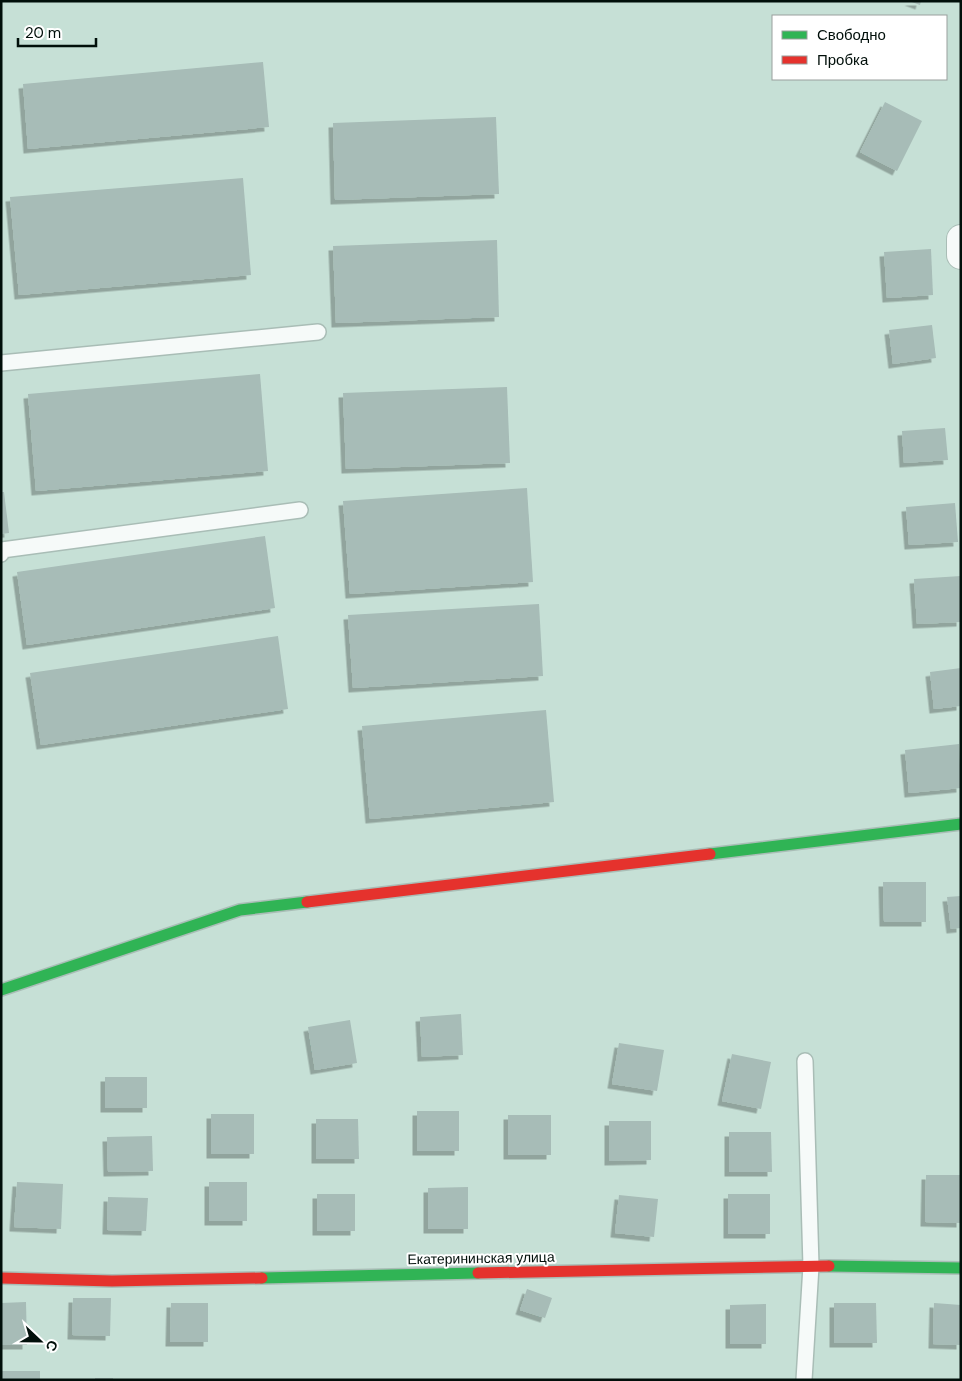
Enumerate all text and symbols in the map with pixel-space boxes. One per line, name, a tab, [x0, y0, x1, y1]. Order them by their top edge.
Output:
scale bar	[18, 15, 95, 47]
legend	[772, 15, 947, 80]
text: 20 m	[25, 23, 61, 43]
text: Свободно	[817, 25, 886, 45]
text: Пробка	[817, 50, 869, 70]
street label: Екатерининская улица	[407, 1248, 555, 1268]
north arrow	[15, 1316, 65, 1366]
text: С	[42, 1338, 62, 1354]

